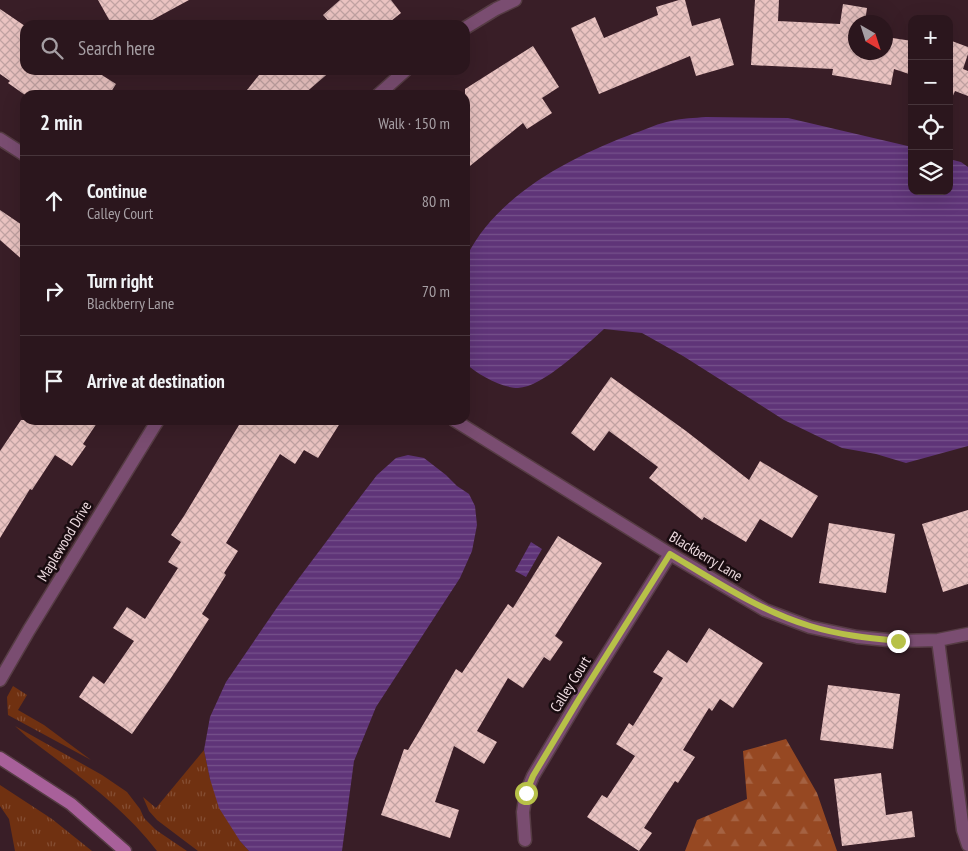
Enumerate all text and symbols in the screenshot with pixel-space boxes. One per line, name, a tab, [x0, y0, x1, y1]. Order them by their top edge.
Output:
north arrow	[848, 15, 893, 60]
map controls	[908, 15, 953, 195]
button: +	[908, 15, 953, 60]
search box	[20, 20, 470, 75]
icon: search	[38, 34, 66, 62]
text: Search here	[78, 36, 155, 60]
button: −	[908, 60, 953, 105]
button: locate	[908, 105, 953, 150]
text: 2 min	[40, 109, 82, 136]
text: Walk · 150 m	[378, 113, 450, 133]
button: layers	[908, 150, 953, 195]
text: Continue	[87, 179, 147, 203]
icon: ahead	[40, 187, 68, 215]
text: 80 m	[422, 191, 450, 211]
text: Calley Court	[87, 203, 153, 223]
text: Turn right	[87, 269, 153, 293]
icon: right	[40, 277, 68, 305]
text: 70 m	[422, 281, 450, 301]
text: Blackberry Lane	[87, 293, 174, 313]
icon: arrive	[40, 367, 68, 395]
text: Arrive at destination	[87, 369, 225, 393]
street label: Maplewood Drive	[33, 497, 95, 585]
street label: Blackberry Lane	[666, 527, 746, 585]
route end	[887, 630, 910, 653]
street label: Calley Court	[546, 653, 594, 715]
route start	[515, 782, 538, 805]

